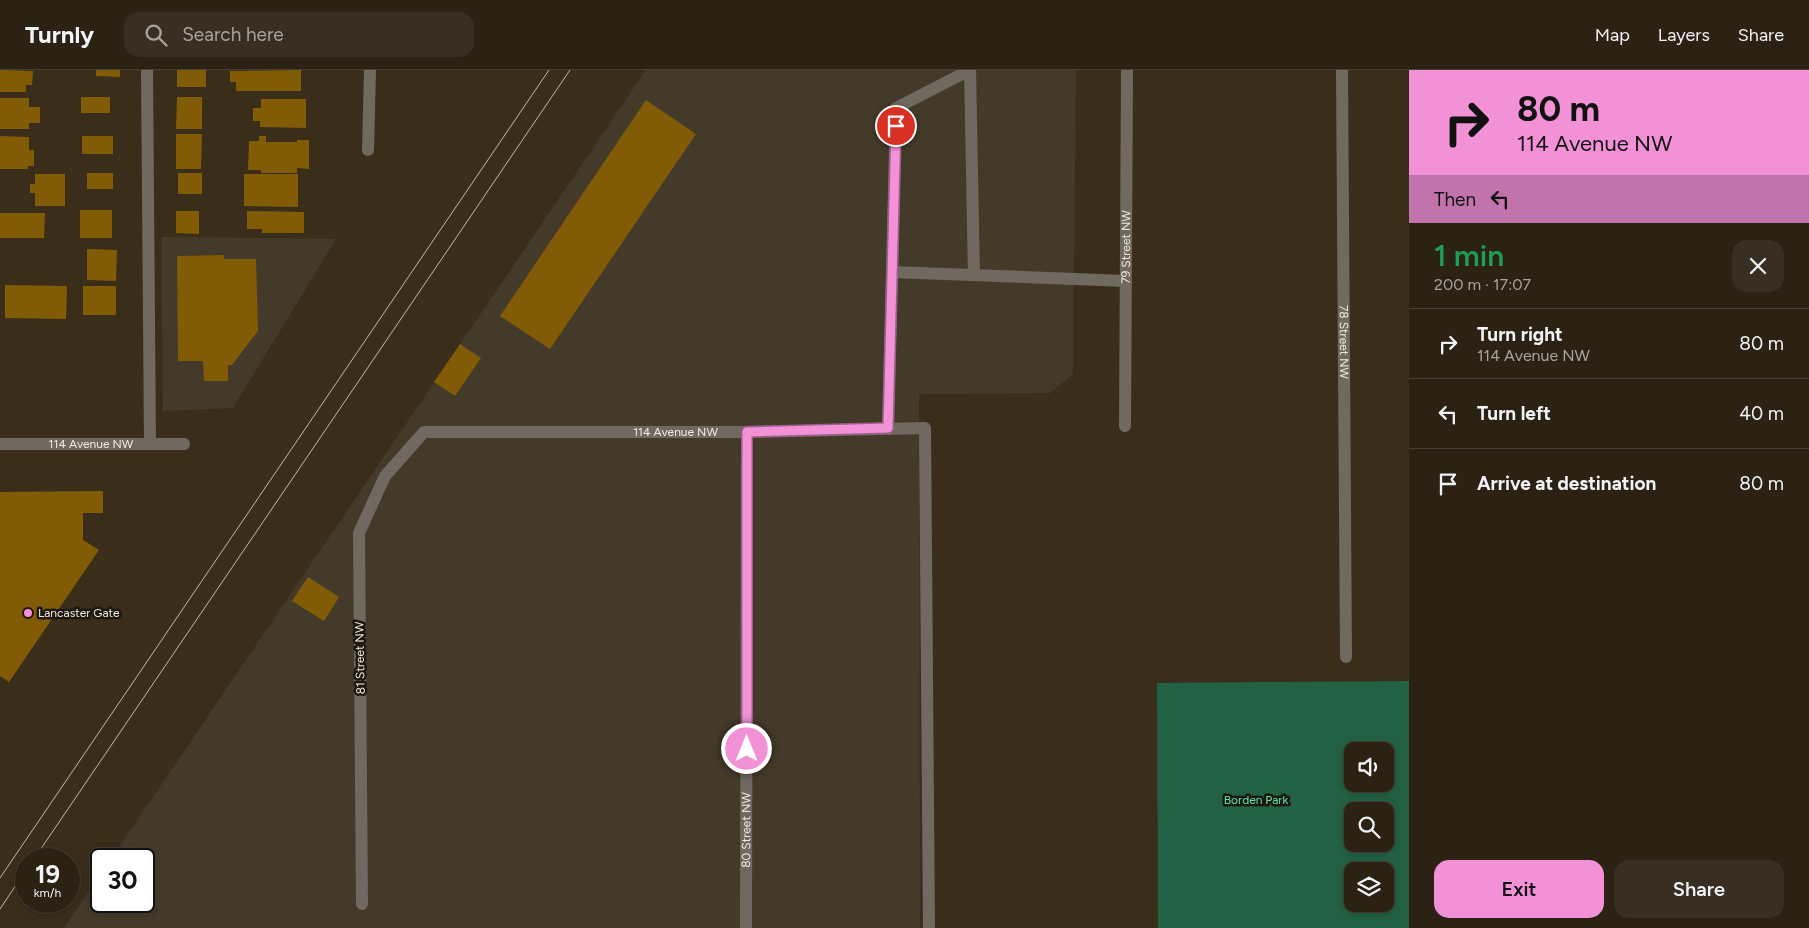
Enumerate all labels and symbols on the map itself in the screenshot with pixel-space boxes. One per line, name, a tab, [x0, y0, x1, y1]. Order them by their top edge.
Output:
pin	[875, 105, 917, 147]
street label: 79 Street NW	[1119, 210, 1133, 284]
street label: 78 Street NW	[1337, 305, 1351, 380]
street label: 114 Avenue NW	[633, 425, 718, 439]
street label: 114 Avenue NW	[49, 437, 134, 451]
place label: Lancaster Gate	[38, 606, 120, 620]
marker: Lancaster Gate	[22, 607, 34, 619]
street label: 81 Street NW	[352, 621, 368, 694]
position arrow	[720, 722, 772, 774]
street label: 80 Street NW	[739, 792, 753, 868]
park label: Borden Park	[1224, 793, 1288, 807]
speed limit sign: 30	[90, 848, 155, 913]

